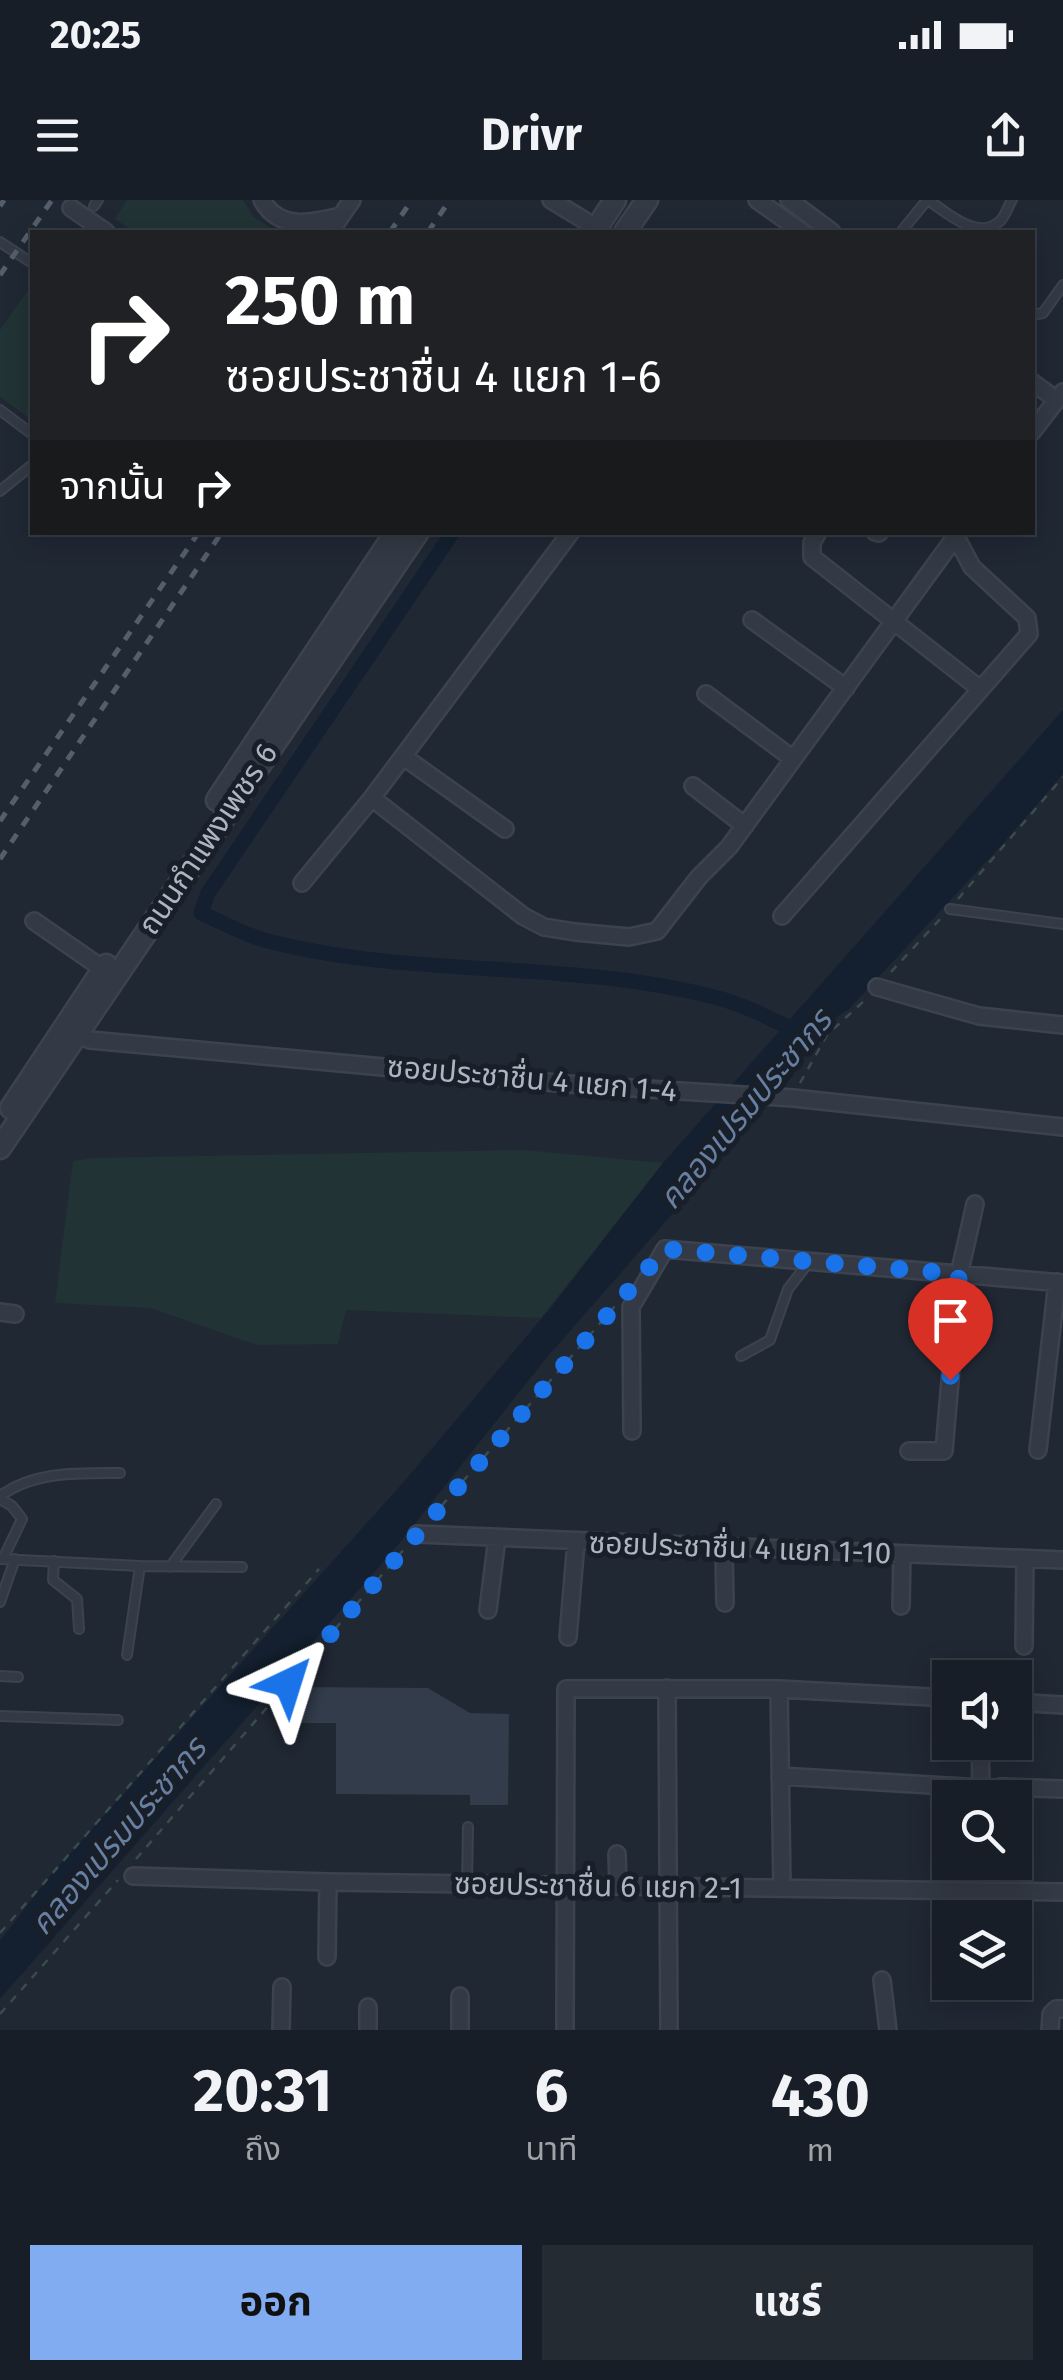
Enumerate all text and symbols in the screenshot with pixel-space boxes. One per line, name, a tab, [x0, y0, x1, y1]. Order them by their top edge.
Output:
text: 20:25	[50, 12, 141, 58]
icon: menu	[30, 108, 85, 163]
text: Drivr	[481, 108, 582, 162]
icon: share	[978, 108, 1033, 163]
text: 250 m	[225, 259, 415, 343]
icon: right	[60, 270, 190, 400]
text: ซอยประชาชื่น 4 แยก 1-6	[225, 350, 662, 404]
icon: right	[185, 460, 240, 515]
text: จากนั้น	[60, 463, 165, 509]
street label: ถนนกำแพงเพชร 6	[131, 737, 285, 941]
water label: คลองเปรมประชากร	[651, 1000, 841, 1216]
street label: ซอยประชาชื่น 4 แยก 1-4	[386, 1045, 679, 1110]
pin	[908, 1278, 993, 1381]
icon: arrive	[923, 1293, 978, 1348]
street label: ซอยประชาชื่น 4 แยก 1-10	[588, 1522, 892, 1571]
position arrow	[236, 1631, 340, 1735]
map controls	[932, 1660, 1032, 2000]
button: sound	[932, 1660, 1032, 1760]
water label: คลองเปรมประชากร	[22, 1728, 215, 1942]
button: search	[932, 1780, 1032, 1880]
street label: ซอยประชาชื่น 6 แยก 2-1	[454, 1863, 742, 1907]
button: layers	[932, 1900, 1032, 2000]
text: 20:31	[193, 2055, 332, 2127]
text: 6	[535, 2055, 568, 2127]
text: 430	[771, 2060, 870, 2132]
text: ถึง	[244, 2130, 281, 2168]
text: นาที	[525, 2130, 578, 2168]
text: m	[807, 2131, 834, 2169]
button: ออก	[30, 2245, 522, 2360]
button: แชร์	[542, 2245, 1033, 2360]

